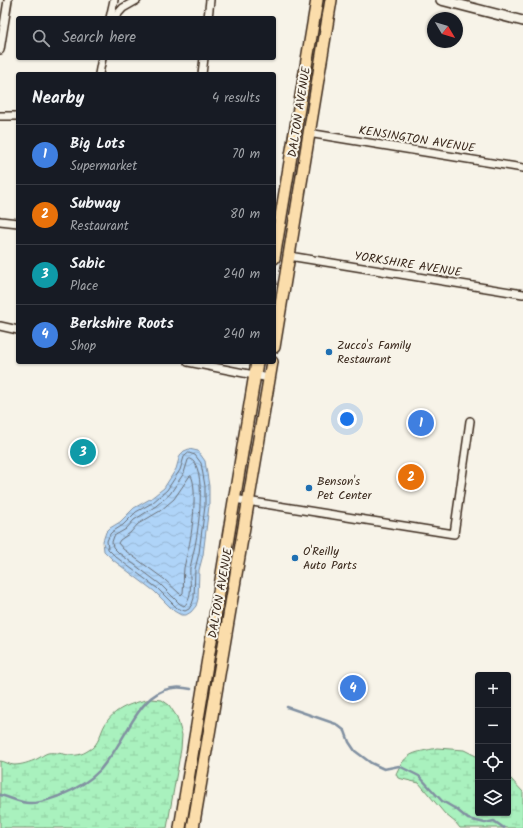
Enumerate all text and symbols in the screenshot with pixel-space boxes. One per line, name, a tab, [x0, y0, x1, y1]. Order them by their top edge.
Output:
north arrow	[427, 12, 463, 48]
search box	[16, 16, 276, 60]
text: Search here	[62, 26, 136, 50]
icon: search	[30, 27, 52, 49]
street label: DALTON AVENUE	[283, 65, 316, 159]
text: Nearby	[32, 85, 84, 112]
text: 4 results	[212, 88, 260, 109]
street label: KENSINGTON AVENUE	[357, 121, 477, 158]
text: Big Lots	[70, 132, 125, 156]
text: 1	[43, 144, 47, 165]
text: 70 m	[232, 144, 260, 165]
text: Supermarket	[70, 156, 137, 177]
text: Subway	[70, 192, 120, 216]
text: 2	[41, 204, 49, 225]
text: 80 m	[230, 204, 260, 225]
text: Restaurant	[70, 216, 129, 237]
street label: YORKSHIRE AVENUE	[353, 247, 464, 283]
text: Sabic	[70, 252, 106, 276]
text: 3	[41, 264, 49, 285]
text: 240 m	[223, 264, 260, 285]
text: Place	[70, 276, 98, 297]
text: Berkshire Roots	[70, 312, 174, 336]
text: 4	[41, 324, 49, 345]
text: 240 m	[223, 324, 260, 345]
text: Shop	[70, 336, 96, 357]
place label: Zucco's Family Restaurant	[337, 336, 411, 369]
marker: Zucco's Family Restaurant	[324, 347, 334, 357]
pin: 1	[408, 408, 434, 438]
your location	[337, 409, 357, 429]
pin: 3	[70, 437, 96, 467]
pin: 2	[398, 462, 424, 492]
place label: Benson's Pet Center	[317, 472, 372, 505]
marker: Benson's Pet Center	[304, 483, 314, 493]
place label: O'Reilly Auto Parts	[303, 542, 357, 575]
street label: DALTON AVENUE	[203, 546, 238, 640]
marker: O'Reilly Auto Parts	[290, 553, 300, 563]
map controls	[475, 672, 511, 816]
button: +	[475, 672, 511, 708]
pin: 4	[340, 673, 366, 703]
button: −	[475, 708, 511, 744]
button: locate	[475, 744, 511, 780]
button: layers	[475, 780, 511, 816]

